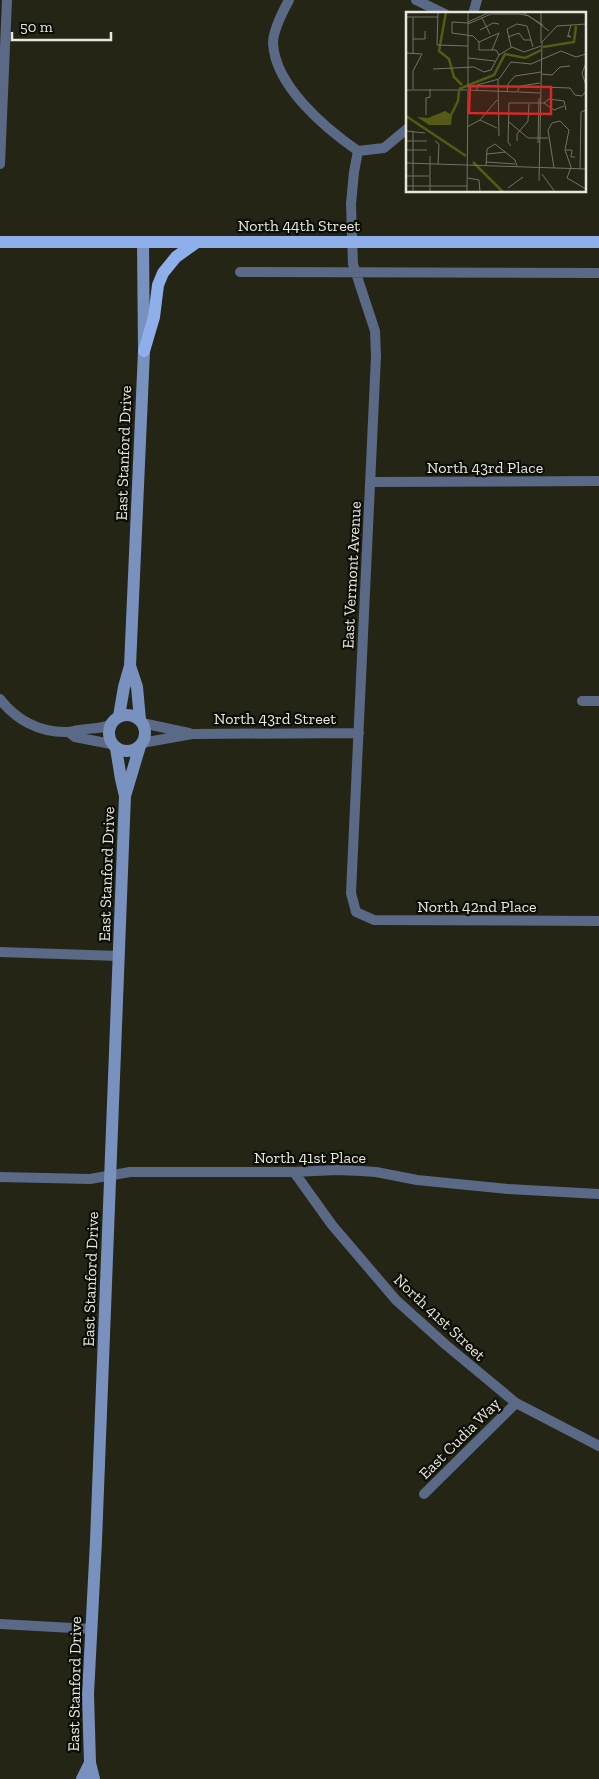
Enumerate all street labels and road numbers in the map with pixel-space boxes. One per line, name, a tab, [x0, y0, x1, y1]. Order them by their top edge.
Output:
street label: North 44th Street	[238, 216, 360, 235]
street label: East Stanford Drive	[112, 385, 135, 521]
street label: North 43rd Place	[427, 458, 543, 477]
street label: East Vermont Avenue	[338, 501, 365, 649]
street label: North 43rd Street	[214, 709, 336, 728]
street label: East Stanford Drive	[95, 806, 118, 942]
street label: North 42nd Place	[417, 897, 537, 916]
street label: North 41st Place	[254, 1148, 366, 1167]
street label: East Stanford Drive	[79, 1211, 102, 1347]
street label: North 41st Street	[390, 1270, 489, 1365]
street label: East Cudia Way	[415, 1393, 504, 1483]
street label: East Stanford Drive	[64, 1616, 85, 1752]

